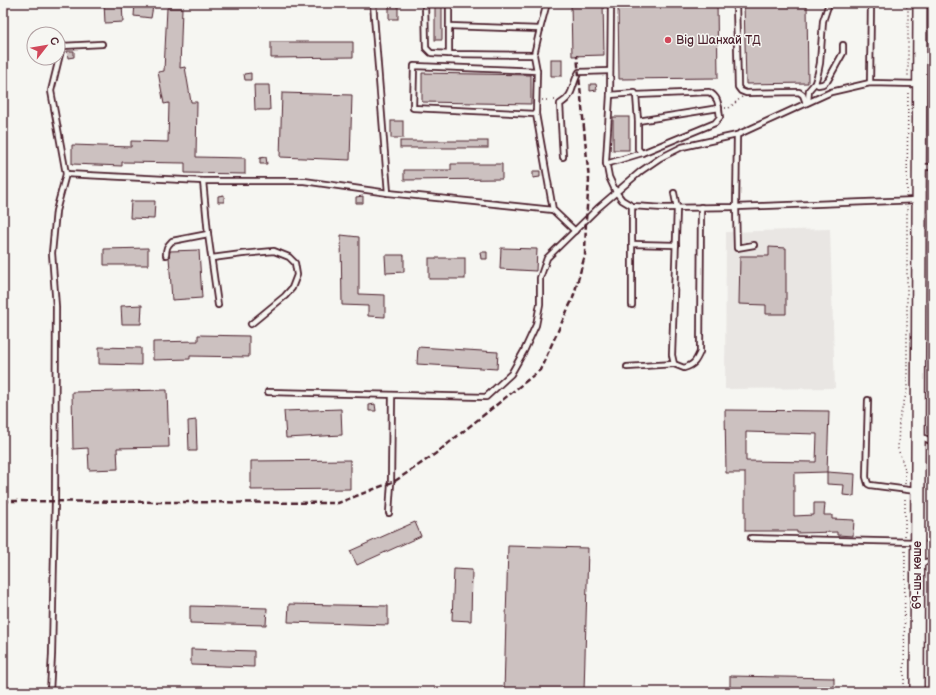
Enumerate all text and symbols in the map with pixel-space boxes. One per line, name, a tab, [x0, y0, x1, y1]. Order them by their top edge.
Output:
north arrow	[26, 26, 66, 66]
place label: Big Шанхай ТД	[676, 33, 761, 48]
text: С	[47, 34, 62, 48]
marker: Big Шанхай ТД	[663, 35, 673, 45]
street label: 69-шы көше	[910, 540, 925, 609]

